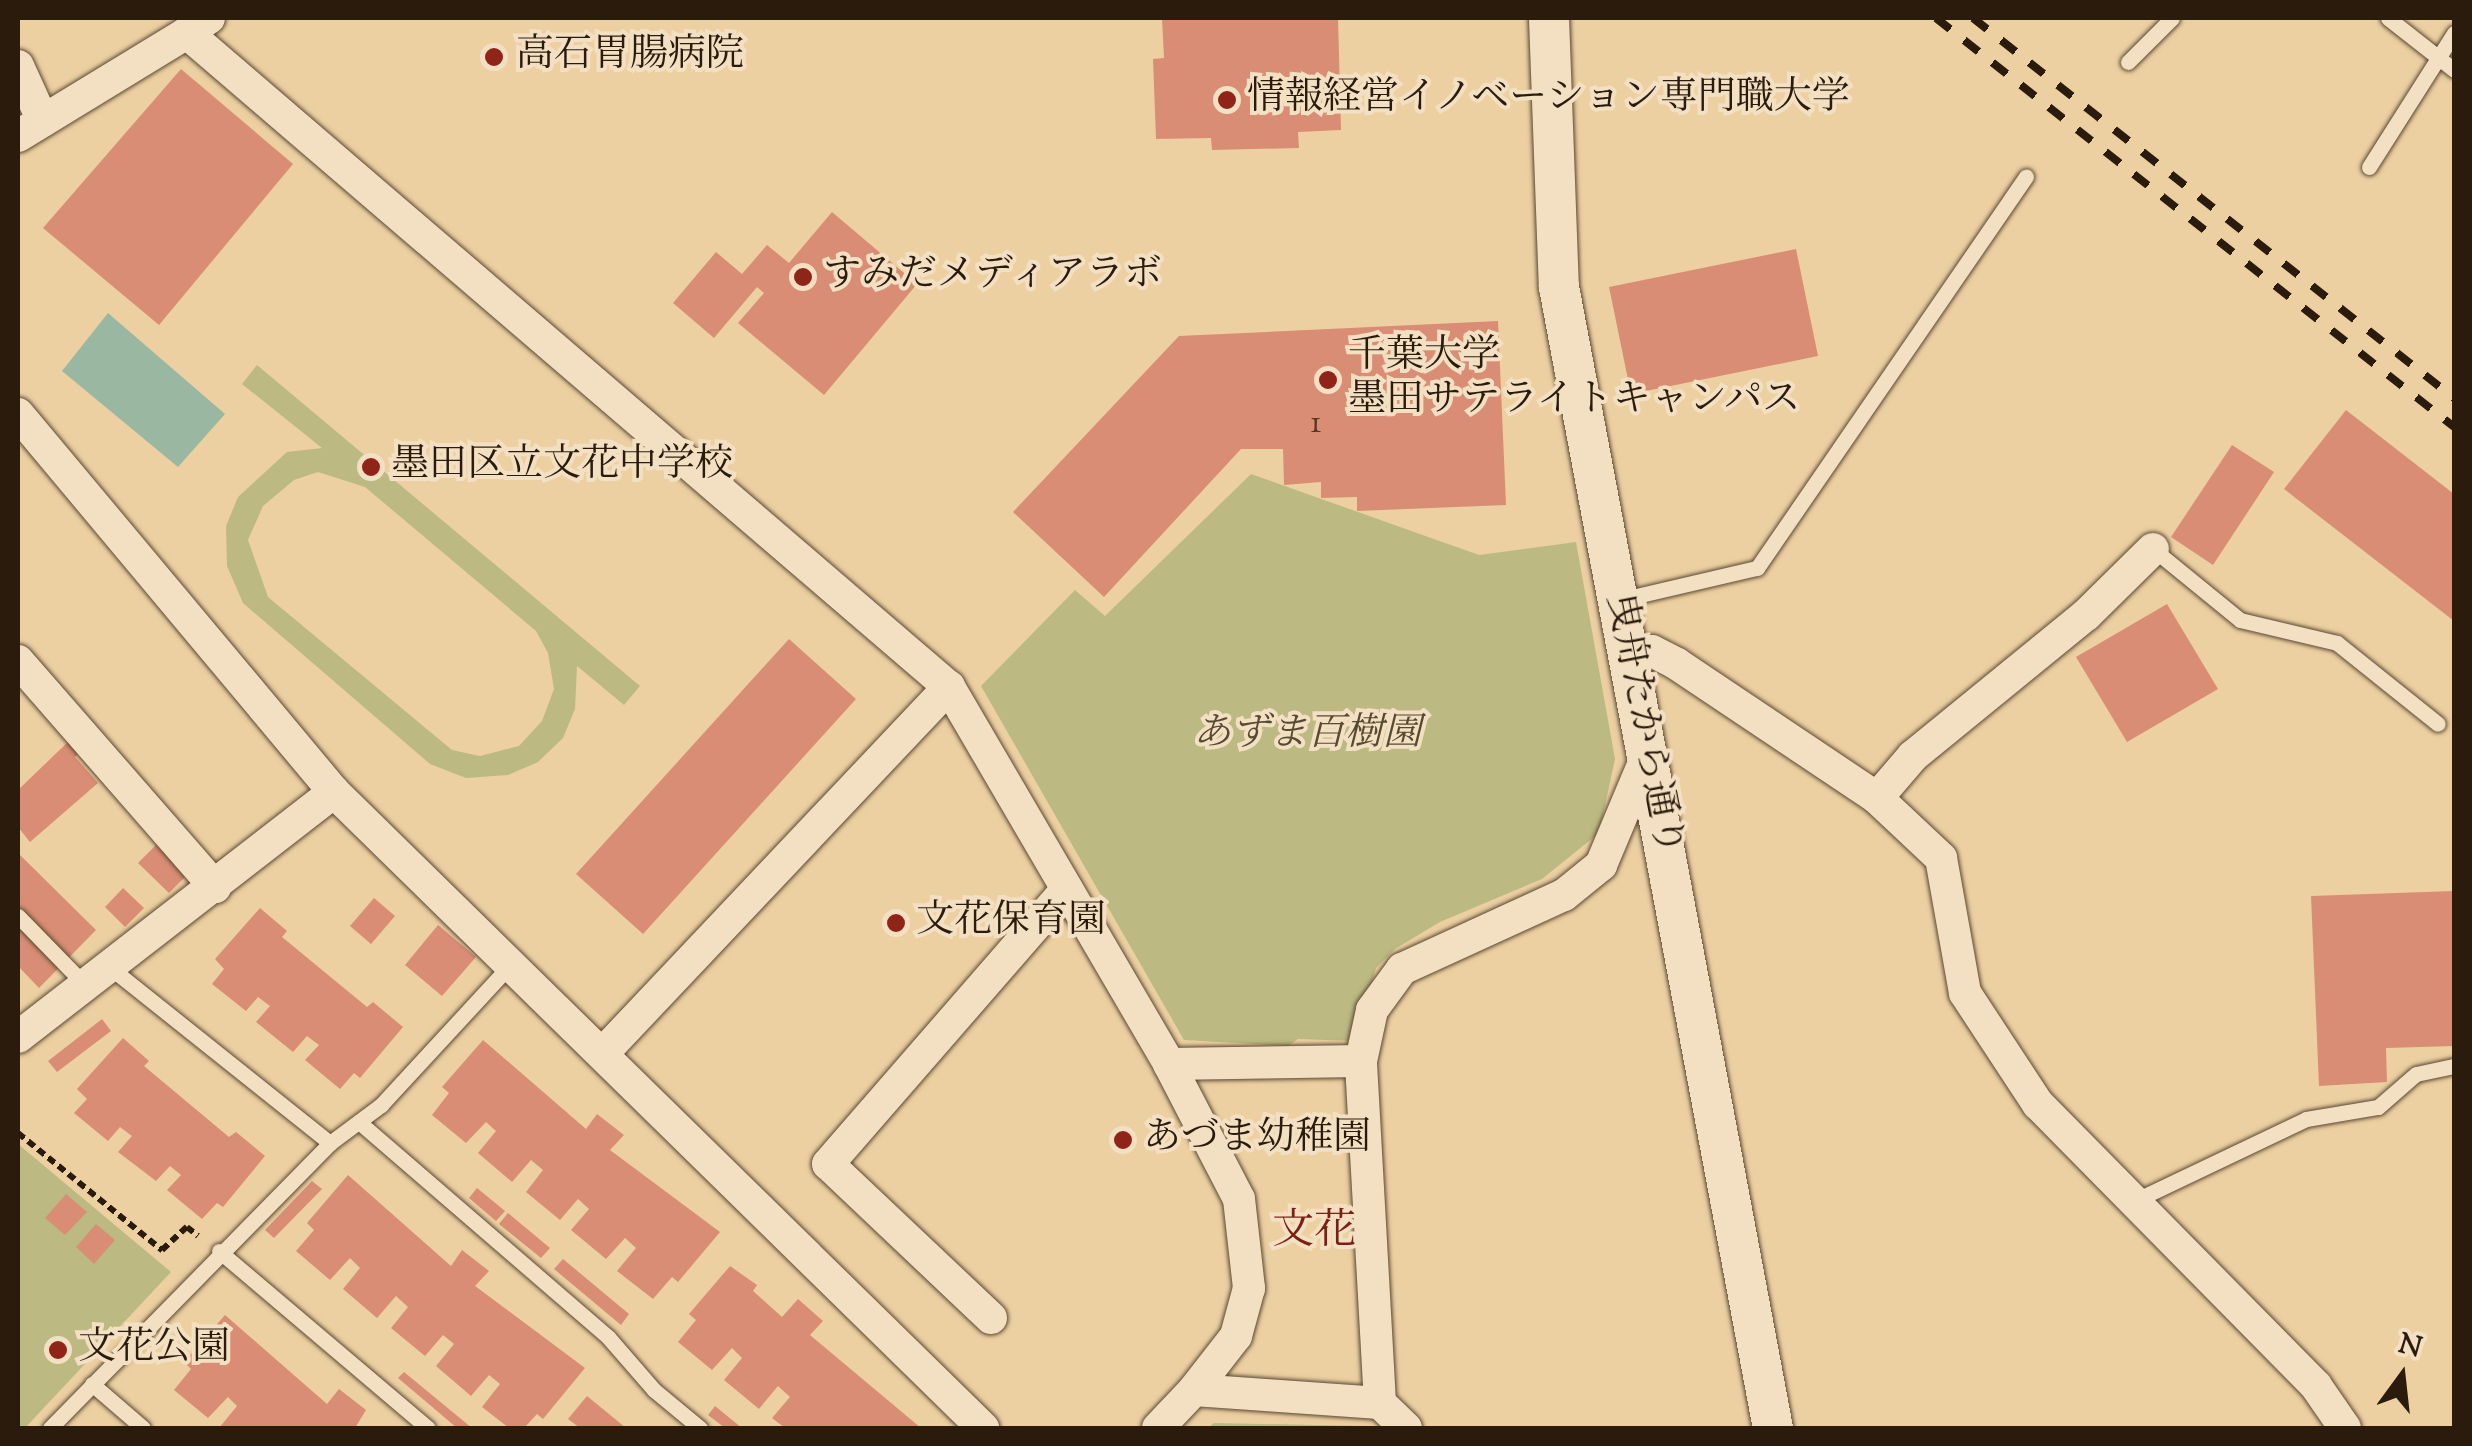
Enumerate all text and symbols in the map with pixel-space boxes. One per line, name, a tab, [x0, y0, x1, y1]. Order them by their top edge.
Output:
place label: 高石胃腸病院	[516, 34, 744, 80]
marker: 高石胃腸病院	[481, 44, 507, 70]
place label: 情報経営イノベーション専門職大学	[1247, 77, 1855, 123]
marker: 情報経営イノベーション専門職大学	[1216, 89, 1238, 111]
place label: すみだメディアラボ	[823, 254, 1165, 300]
marker: すみだメディアラボ	[792, 266, 814, 288]
place label: 千葉大学 墨田サテライトキャンパス	[1348, 335, 1804, 424]
marker: 千葉大学 墨田サテライトキャンパス	[1317, 369, 1339, 391]
house number: 1	[1311, 405, 1321, 443]
place label: 墨田区立文花中学校	[391, 444, 733, 490]
marker: 墨田区立文花中学校	[360, 456, 382, 478]
street label: 曳舟たから通り	[1594, 590, 1690, 860]
park label: あずま百樹園	[1193, 713, 1421, 759]
place label: 文花保育園	[916, 900, 1106, 946]
marker: 文花保育園	[885, 912, 907, 934]
place label: あづま幼稚園	[1143, 1117, 1371, 1163]
marker: あづま幼稚園	[1112, 1129, 1134, 1151]
district label: 文花	[1272, 1208, 1356, 1258]
text: N	[2394, 1325, 2426, 1369]
north arrow	[2352, 1326, 2452, 1426]
place label: 文花公園	[78, 1327, 230, 1373]
marker: 文花公園	[47, 1339, 69, 1361]

